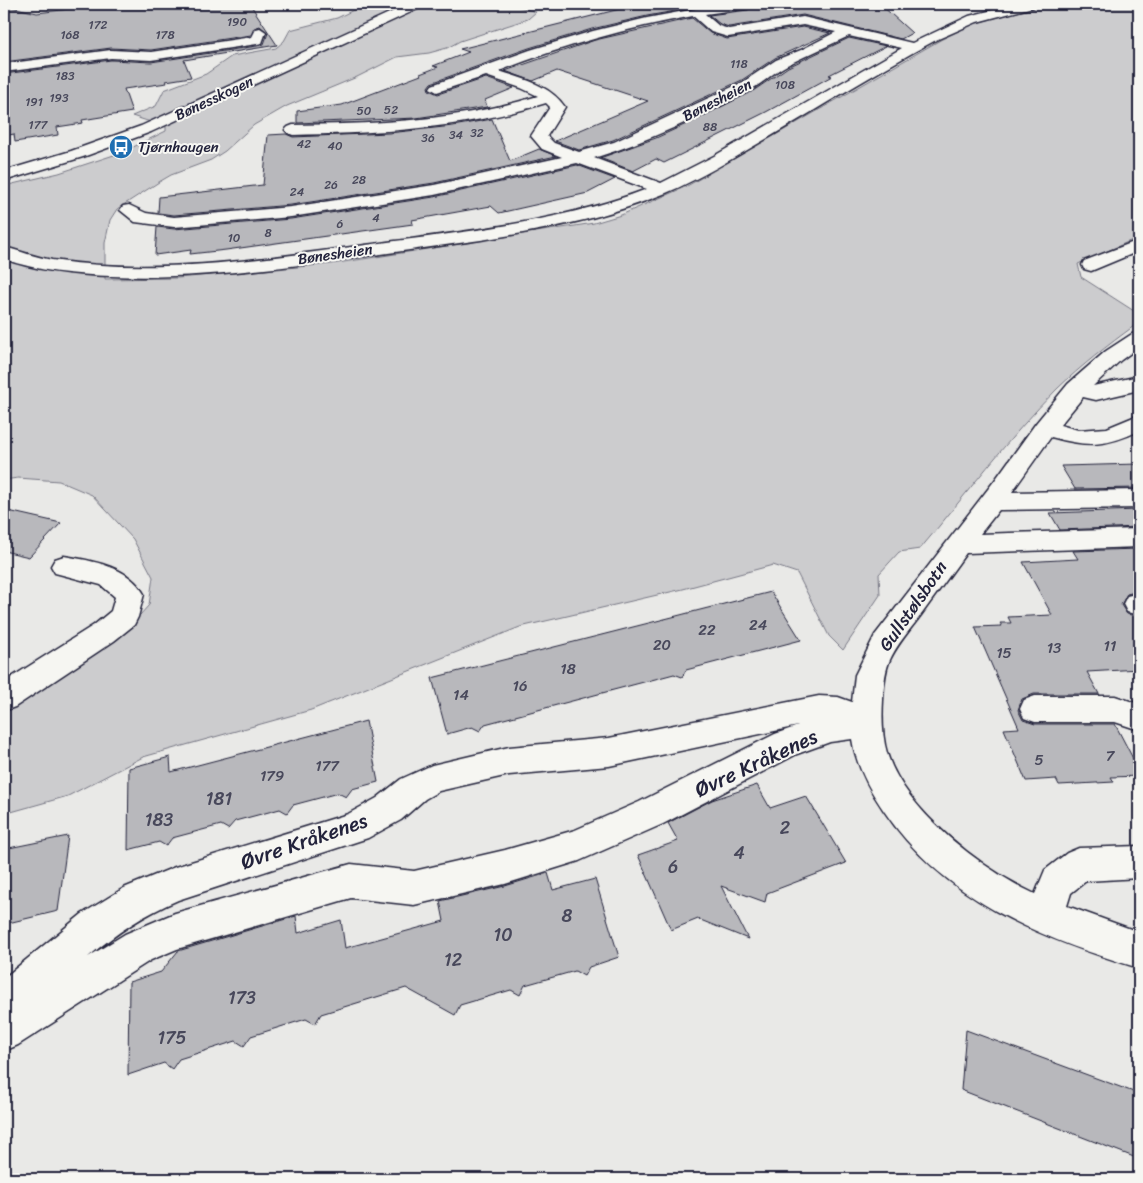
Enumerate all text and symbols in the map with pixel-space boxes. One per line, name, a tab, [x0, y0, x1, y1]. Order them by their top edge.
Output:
house number: 190	[227, 11, 247, 33]
house number: 172	[89, 14, 108, 36]
house number: 168	[60, 24, 80, 46]
house number: 178	[155, 24, 175, 46]
house number: 118	[730, 53, 748, 75]
house number: 183	[56, 65, 75, 87]
street label: Bønesskogen	[170, 68, 258, 128]
street label: Bønesheien	[678, 71, 756, 129]
house number: 108	[775, 74, 795, 96]
house number: 193	[49, 87, 69, 109]
house number: 191	[25, 91, 43, 113]
house number: 52	[384, 99, 398, 121]
house number: 50	[357, 100, 372, 122]
house number: 177	[29, 114, 49, 136]
house number: 88	[703, 116, 717, 138]
house number: 32	[470, 122, 484, 144]
house number: 34	[449, 124, 464, 146]
house number: 36	[421, 127, 435, 149]
house number: 42	[297, 133, 311, 155]
bus stop icon: Tjørnhaugen	[108, 134, 134, 160]
place label: Tjørnhaugen	[138, 134, 219, 160]
house number: 40	[327, 135, 343, 157]
house number: 28	[352, 169, 366, 191]
house number: 26	[324, 174, 338, 196]
house number: 24	[290, 181, 305, 203]
house number: 4	[372, 207, 380, 229]
house number: 6	[337, 213, 344, 235]
house number: 8	[264, 222, 272, 244]
house number: 10	[228, 227, 241, 249]
street label: Bønesheien	[296, 236, 374, 272]
street label: Gullstølsbotn	[870, 554, 956, 658]
house number: 24	[749, 612, 767, 638]
house number: 22	[698, 617, 716, 643]
house number: 20	[653, 632, 671, 658]
house number: 11	[1104, 633, 1116, 659]
house number: 13	[1047, 635, 1061, 661]
house number: 15	[996, 640, 1012, 666]
house number: 18	[560, 656, 576, 682]
house number: 16	[513, 673, 527, 699]
house number: 14	[453, 682, 469, 708]
street label: Øvre Kråkenes	[688, 718, 824, 808]
house number: 7	[1106, 743, 1116, 769]
house number: 5	[1034, 747, 1044, 773]
house number: 177	[315, 753, 340, 779]
house number: 179	[260, 763, 284, 789]
house number: 181	[206, 783, 232, 815]
street label: Øvre Kråkenes	[235, 801, 373, 880]
house number: 183	[145, 804, 173, 836]
house number: 2	[780, 812, 790, 844]
house number: 4	[733, 837, 745, 869]
house number: 6	[668, 851, 678, 883]
house number: 8	[562, 900, 573, 932]
house number: 10	[493, 919, 513, 951]
house number: 12	[444, 944, 462, 976]
house number: 173	[228, 982, 256, 1014]
house number: 175	[158, 1022, 187, 1054]

